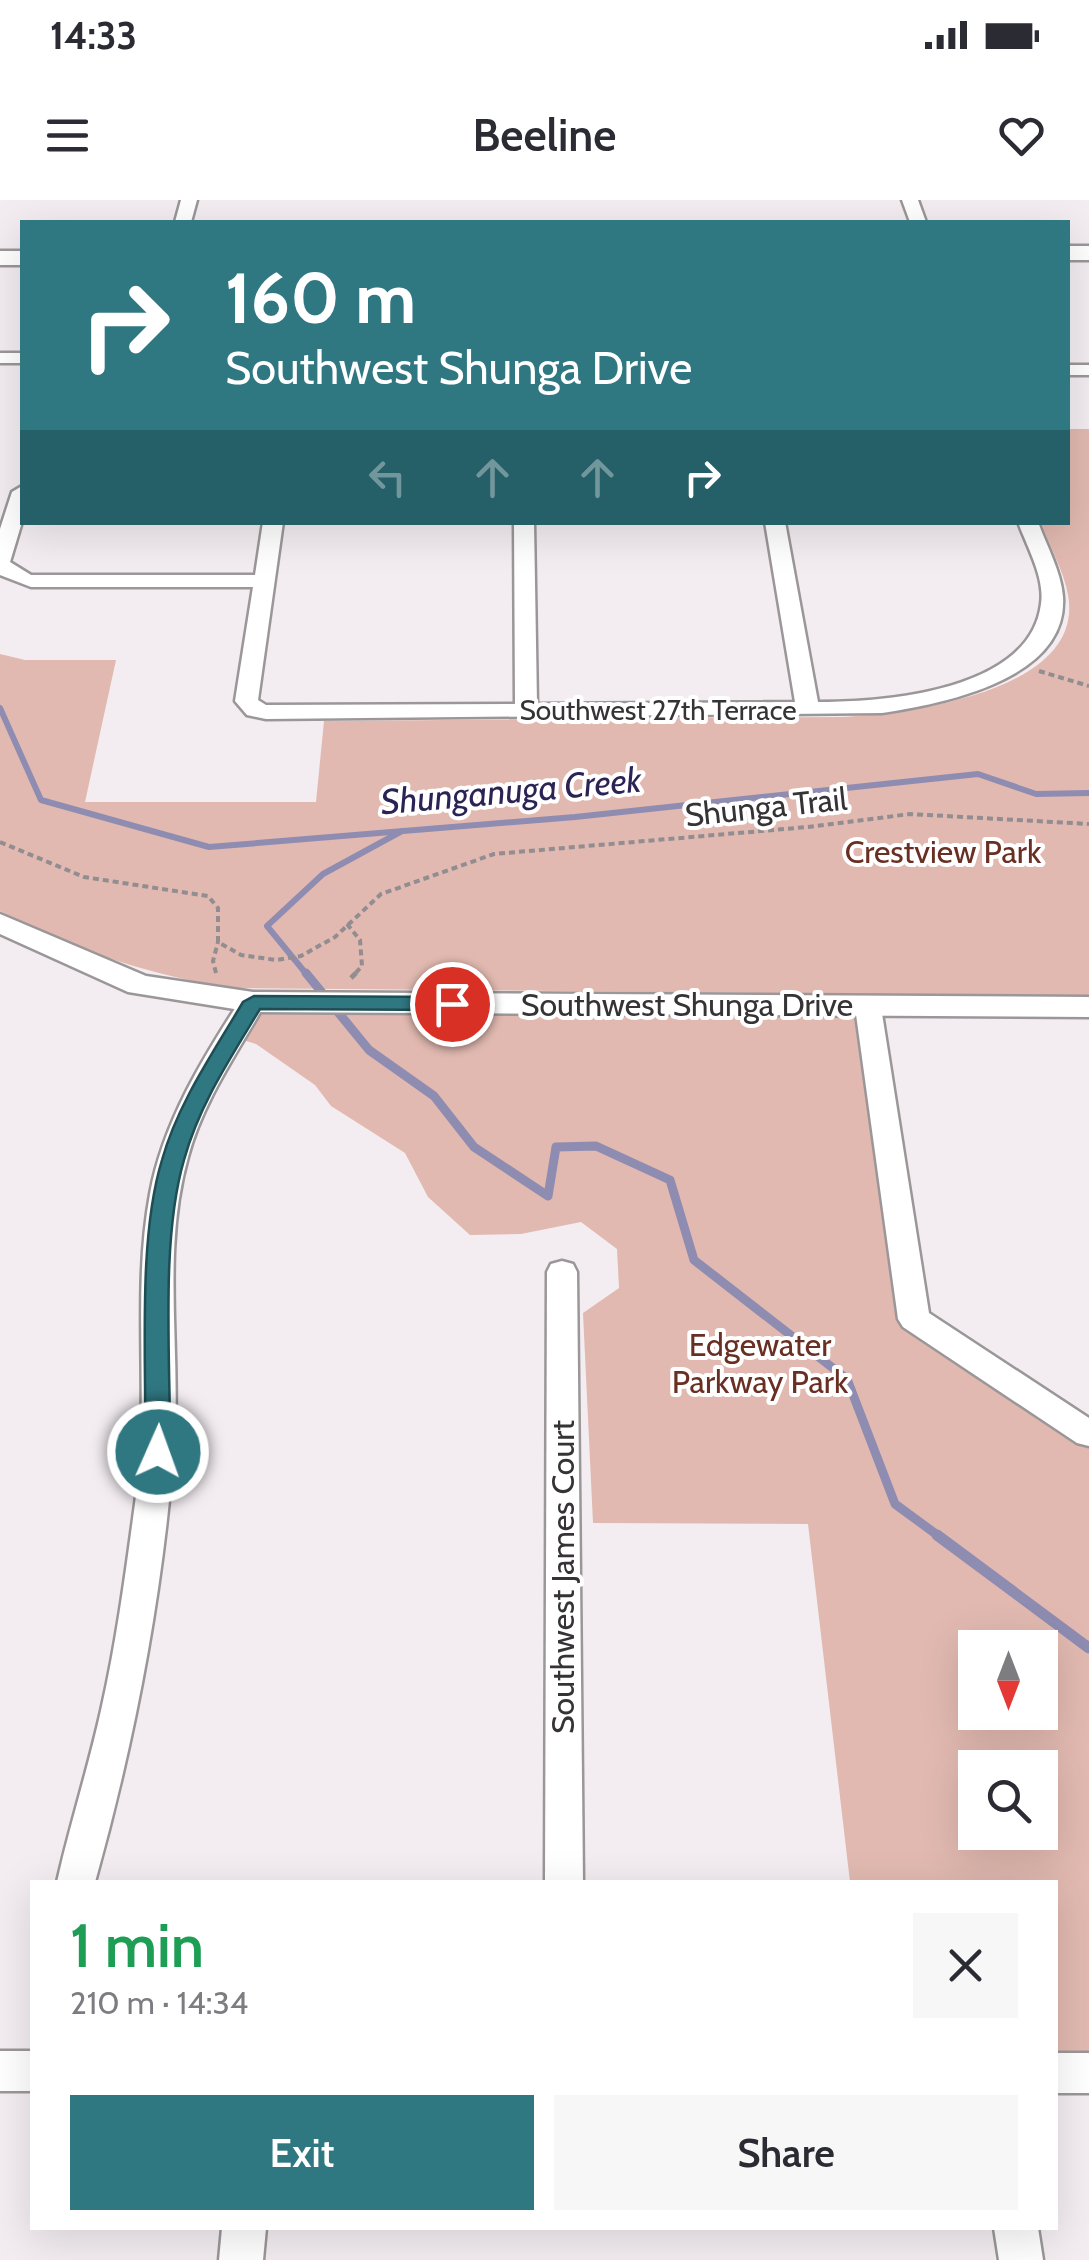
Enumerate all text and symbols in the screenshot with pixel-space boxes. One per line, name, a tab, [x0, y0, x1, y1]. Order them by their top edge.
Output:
text: 14:33	[50, 12, 137, 59]
icon: menu	[40, 108, 95, 163]
text: Beeline	[473, 108, 616, 162]
icon: heart	[994, 108, 1049, 163]
text: 160 m	[225, 255, 416, 341]
icon: right	[60, 260, 190, 390]
text: Southwest Shunga Drive	[225, 341, 692, 395]
icon: left	[360, 450, 415, 505]
icon: ahead	[465, 450, 520, 505]
icon: ahead	[570, 450, 625, 505]
icon: right	[675, 450, 730, 505]
street label: Southwest 27th Terrace	[519, 693, 797, 727]
water label: Shunganuga Creek	[379, 758, 644, 823]
street label: Shunga Trail	[683, 779, 849, 834]
park label: Crestview Park	[845, 832, 1042, 871]
pin	[410, 962, 495, 1047]
icon: arrive	[425, 977, 480, 1032]
street label: Southwest Shunga Drive	[521, 985, 853, 1024]
park label: Edgewater Parkway Park	[672, 1325, 849, 1401]
position arrow	[106, 1400, 210, 1504]
street label: Southwest James Court	[543, 1420, 582, 1734]
north arrow	[958, 1630, 1058, 1730]
map controls	[958, 1630, 1058, 1850]
button: search	[958, 1750, 1058, 1850]
text: 1 min	[70, 1909, 204, 1982]
button: close	[913, 1913, 1018, 2018]
text: 210 m · 14:34	[70, 1983, 248, 2022]
button: Exit	[70, 2095, 534, 2210]
button: Share	[554, 2095, 1018, 2210]

